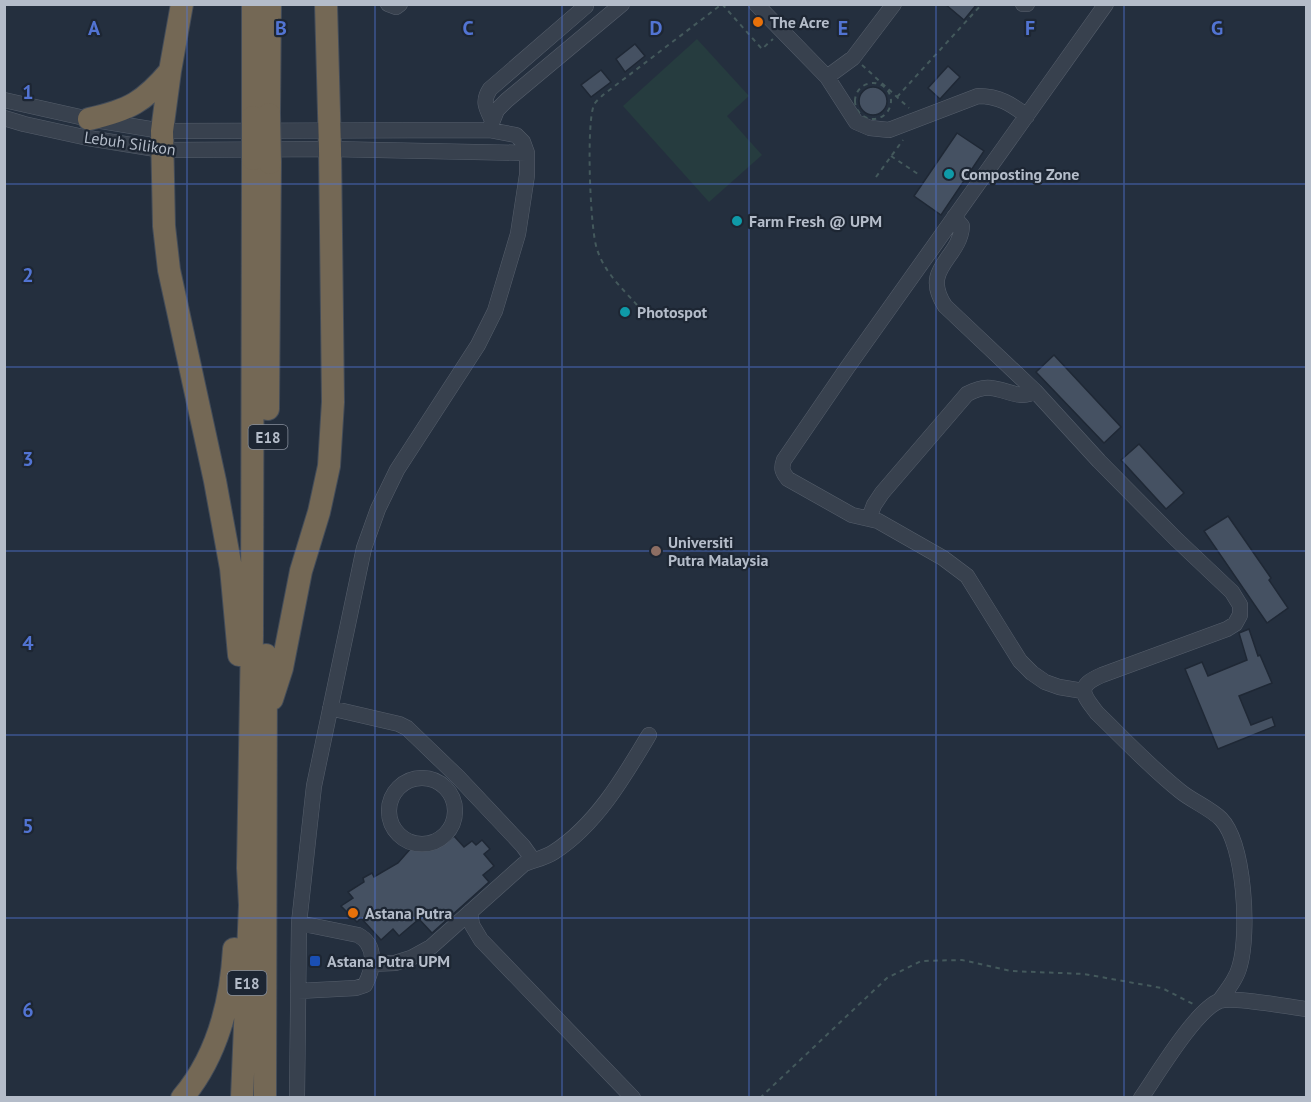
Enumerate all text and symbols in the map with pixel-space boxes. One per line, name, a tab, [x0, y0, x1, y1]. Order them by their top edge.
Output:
place label: The Acre	[770, 12, 829, 32]
text: A	[88, 15, 101, 41]
text: B	[275, 15, 287, 41]
text: C	[462, 15, 474, 41]
text: D	[650, 15, 663, 41]
marker: The Acre	[751, 15, 765, 29]
text: E	[838, 15, 848, 41]
text: F	[1025, 15, 1035, 41]
text: G	[1211, 15, 1223, 41]
text: 1	[22, 79, 34, 105]
street label: Lebuh Silikon	[83, 127, 177, 159]
place label: Composting Zone	[961, 164, 1079, 184]
marker: Composting Zone	[942, 167, 956, 181]
place label: Farm Fresh @ UPM	[749, 211, 882, 231]
marker: Farm Fresh @ UPM	[730, 214, 744, 228]
text: 2	[22, 262, 34, 288]
place label: Photospot	[637, 302, 708, 322]
marker: Photospot	[618, 305, 632, 319]
road number: E18	[248, 425, 288, 449]
text: 3	[22, 446, 34, 472]
place label: Universiti Putra Malaysia	[668, 532, 769, 570]
marker: Universiti Putra Malaysia	[649, 544, 663, 558]
text: 4	[22, 630, 34, 656]
text: 5	[22, 813, 34, 839]
place label: Astana Putra	[365, 903, 452, 923]
marker: Astana Putra	[346, 906, 360, 920]
place label: Astana Putra UPM	[327, 951, 450, 971]
marker: Astana Putra UPM	[308, 954, 322, 968]
road number: E18	[228, 971, 266, 995]
text: 6	[22, 997, 34, 1023]

